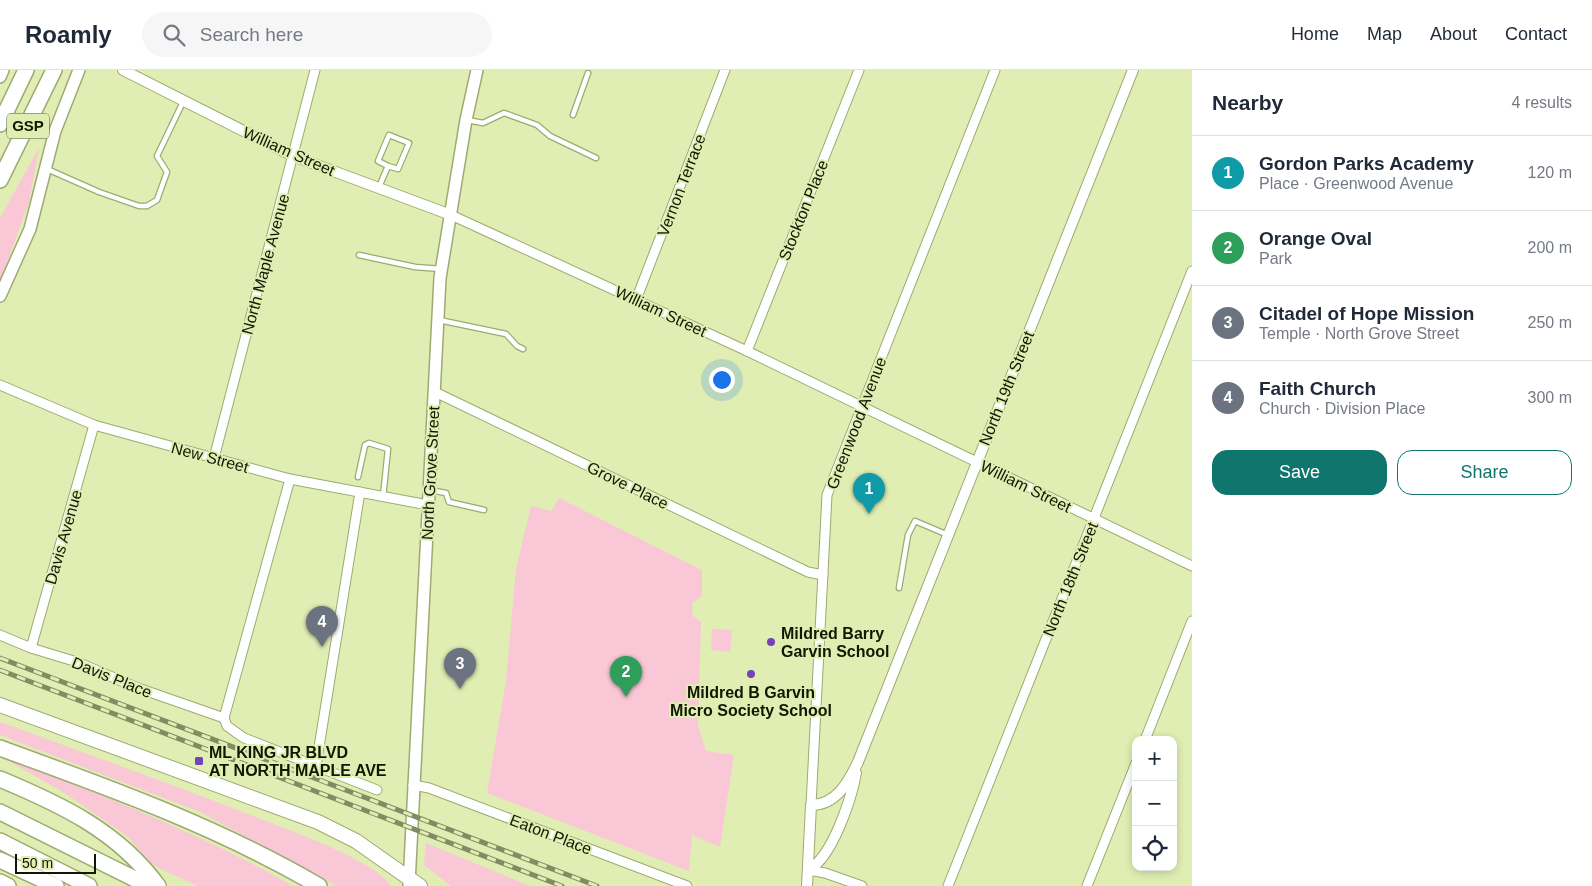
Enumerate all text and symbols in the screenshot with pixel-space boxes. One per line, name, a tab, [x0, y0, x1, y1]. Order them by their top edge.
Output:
search box	[142, 12, 492, 57]
text: Roamly	[25, 21, 112, 48]
icon: search	[160, 21, 188, 49]
text: Search here	[200, 24, 303, 45]
text: Home	[1291, 24, 1339, 44]
text: Map	[1367, 24, 1402, 44]
text: About	[1430, 24, 1477, 44]
text: Contact	[1505, 24, 1567, 44]
text: Nearby	[1212, 91, 1283, 114]
text: 4 results	[1512, 94, 1572, 111]
road number: GSP	[7, 114, 49, 138]
street label: William Street	[240, 124, 338, 180]
street label: Vernon Terrace	[654, 132, 709, 239]
text: Gordon Parks Academy	[1259, 153, 1474, 174]
street label: Stockton Place	[776, 157, 831, 263]
text: 1	[1224, 164, 1232, 181]
text: 120 m	[1528, 164, 1572, 181]
text: Place · Greenwood Avenue	[1259, 175, 1454, 192]
street label: North Maple Avenue	[239, 192, 292, 336]
text: Orange Oval	[1259, 228, 1372, 249]
text: 2	[1224, 239, 1232, 256]
text: 200 m	[1528, 239, 1572, 256]
text: Park	[1259, 250, 1292, 267]
street label: William Street	[612, 283, 710, 340]
text: Citadel of Hope Mission	[1259, 303, 1474, 324]
text: 3	[1224, 314, 1232, 331]
text: 250 m	[1528, 314, 1572, 331]
text: Temple · North Grove Street	[1259, 325, 1459, 342]
street label: North 19th Street	[976, 328, 1037, 448]
street label: Greenwood Avenue	[823, 355, 890, 492]
your location	[709, 367, 735, 393]
text: Faith Church	[1259, 378, 1376, 399]
text: 4	[1224, 389, 1232, 406]
text: 300 m	[1528, 389, 1572, 406]
text: Church · Division Place	[1259, 400, 1425, 417]
street label: North Grove Street	[418, 405, 443, 541]
street label: New Street	[169, 439, 251, 476]
button: Save	[1212, 450, 1387, 495]
button: Share	[1397, 450, 1572, 495]
street label: William Street	[978, 457, 1074, 516]
street label: Grove Place	[584, 459, 671, 512]
pin: 1	[853, 473, 885, 514]
street label: Davis Avenue	[42, 488, 85, 586]
street label: North 18th Street	[1040, 519, 1101, 639]
pin: 4	[306, 606, 338, 647]
place label: Mildred Barry Garvin School	[781, 625, 889, 660]
marker: Mildred Barry Garvin School	[765, 636, 777, 648]
pin: 3	[444, 648, 476, 689]
street label: Davis Place	[69, 654, 154, 701]
pin: 2	[610, 656, 642, 697]
marker: Mildred B Garvin Micro Society School	[745, 668, 757, 680]
place label: Mildred B Garvin Micro Society School	[670, 684, 832, 719]
map controls	[1132, 736, 1177, 871]
button: +	[1132, 736, 1177, 781]
place label: ML KING JR BLVD AT NORTH MAPLE AVE	[209, 744, 387, 779]
marker: ML KING JR BLVD AT NORTH MAPLE AVE	[193, 755, 205, 767]
button: −	[1132, 781, 1177, 826]
street label: Eaton Place	[507, 811, 594, 858]
button: locate	[1132, 826, 1177, 871]
scale bar	[15, 851, 96, 874]
text: 50 m	[22, 855, 53, 871]

